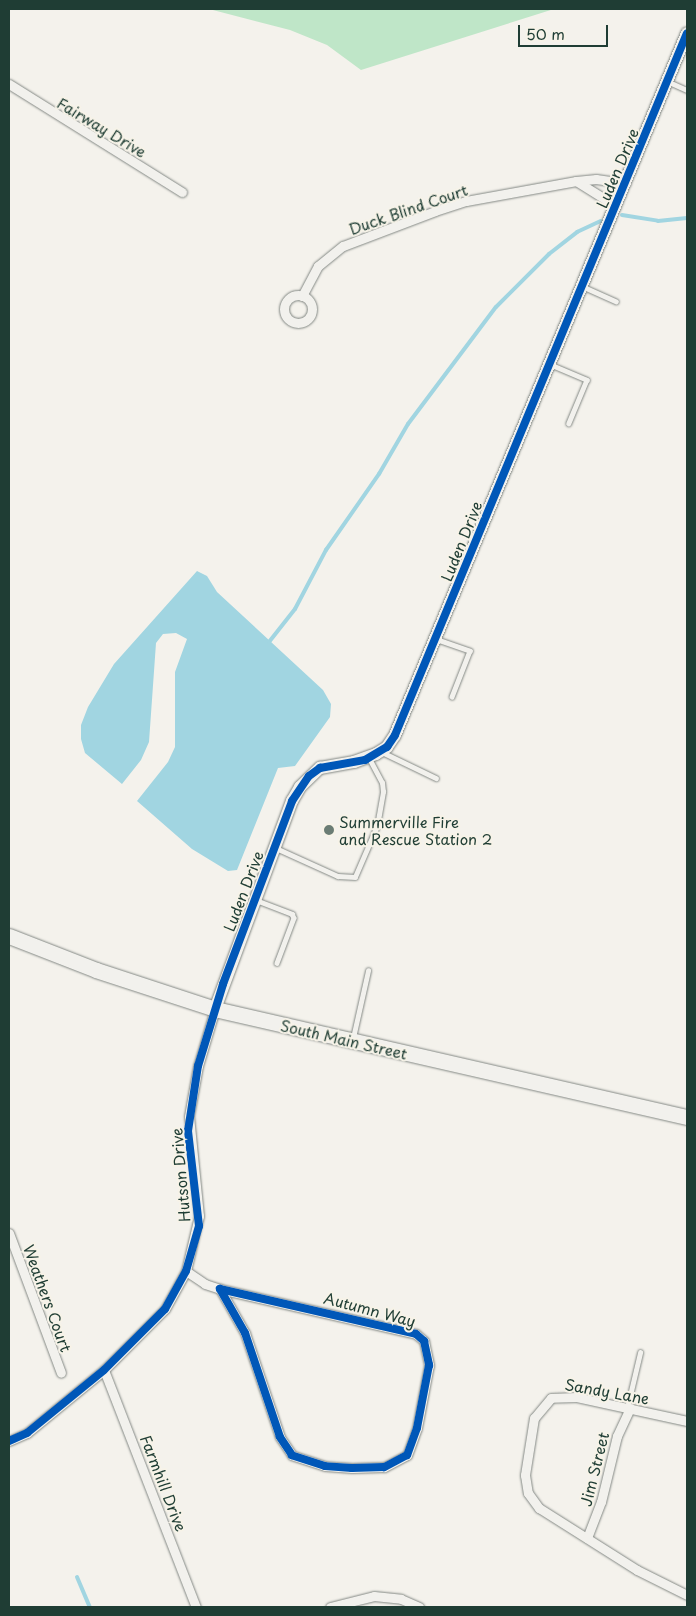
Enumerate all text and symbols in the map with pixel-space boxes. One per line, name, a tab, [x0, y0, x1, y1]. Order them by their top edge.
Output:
scale bar	[521, 15, 611, 47]
text: 50 m	[526, 22, 565, 45]
street label: Fairway Drive	[54, 93, 150, 161]
street label: Luden Drive	[592, 125, 642, 211]
street label: Duck Blind Court	[345, 180, 471, 238]
street label: Luden Drive	[437, 498, 485, 584]
place label: Summerville Fire and Rescue Station 2	[339, 812, 493, 847]
marker: Summerville Fire and Rescue Station 2	[323, 824, 335, 836]
street label: Luden Drive	[219, 848, 267, 934]
street label: South Main Street	[278, 1015, 410, 1063]
street label: Hutson Drive	[167, 1127, 193, 1223]
street label: Weathers Court	[20, 1242, 76, 1354]
street label: Autumn Way	[322, 1288, 418, 1330]
street label: Sandy Lane	[563, 1375, 651, 1407]
street label: Jim Street	[576, 1430, 612, 1508]
street label: Farmhill Drive	[137, 1432, 191, 1534]

